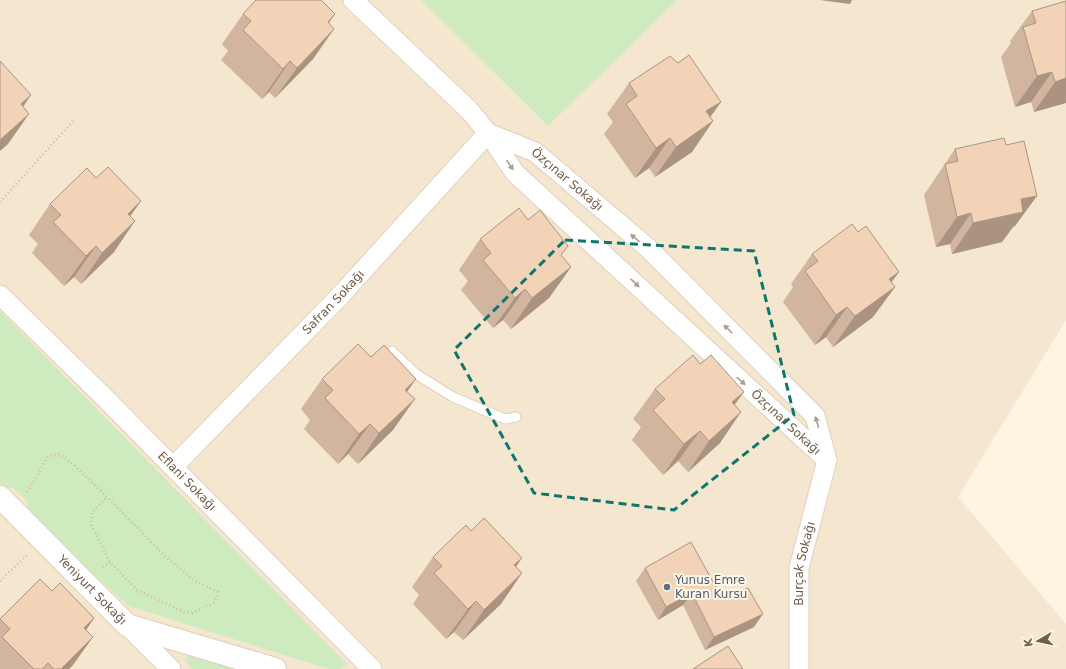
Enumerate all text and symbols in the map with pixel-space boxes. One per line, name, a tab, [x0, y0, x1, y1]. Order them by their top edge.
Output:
street label: Özçınar Sokağı	[529, 144, 606, 214]
one-way arrow	[506, 160, 514, 171]
one-way arrow	[630, 233, 640, 242]
street label: Safran Sokağı	[300, 267, 367, 337]
one-way arrow	[630, 279, 640, 288]
one-way arrow	[723, 324, 733, 334]
one-way arrow	[736, 376, 746, 386]
street label: Özçınar Sokağı	[748, 385, 824, 458]
one-way arrow	[814, 416, 820, 428]
street label: Eflani Sokağı	[155, 449, 219, 514]
street label: Burçak Sokağı	[791, 520, 818, 606]
street label: Yeniyurt Sokağı	[54, 552, 130, 628]
place label: Yunus Emre Kuran Kursu	[674, 573, 747, 601]
marker: Yunus Emre Kuran Kursu	[662, 582, 672, 592]
north arrow	[1018, 621, 1058, 661]
text: K	[1021, 637, 1036, 648]

